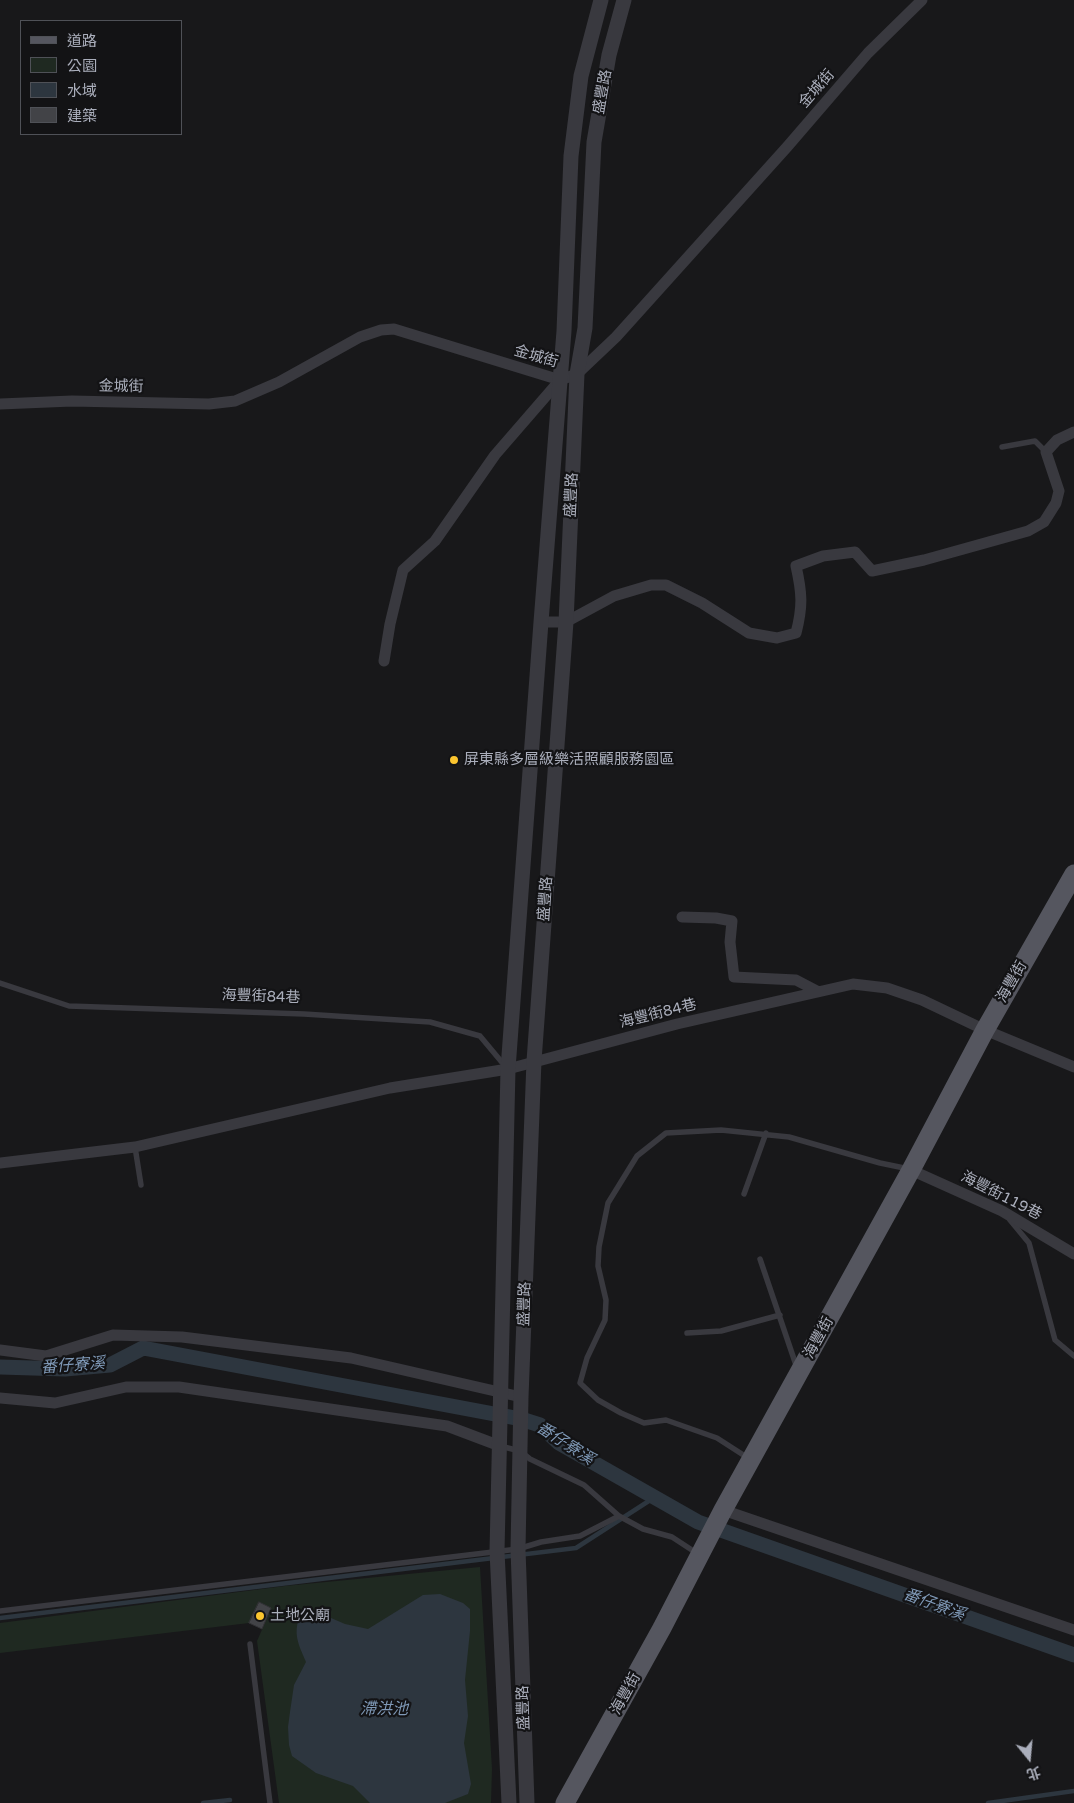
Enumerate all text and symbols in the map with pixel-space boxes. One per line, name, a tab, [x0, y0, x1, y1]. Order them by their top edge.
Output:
legend	[20, 20, 182, 135]
text: 道路	[67, 32, 97, 50]
text: 公園	[67, 57, 97, 75]
street label: 金城街	[795, 66, 839, 112]
street label: 盛豐路	[590, 68, 616, 116]
text: 水域	[67, 82, 97, 100]
text: 建築	[67, 107, 97, 125]
street label: 金城街	[512, 342, 560, 372]
street label: 金城街	[98, 378, 144, 396]
street label: 盛豐路	[562, 472, 582, 518]
place label: 屏東縣多層級樂活照顧服務園區	[464, 751, 674, 769]
marker: 屏東縣多層級樂活照顧服務園區	[448, 754, 460, 766]
street label: 盛豐路	[535, 876, 557, 922]
street label: 海豐街	[993, 958, 1031, 1006]
street label: 海豐街84巷	[221, 987, 301, 1007]
street label: 海豐街84巷	[618, 996, 698, 1032]
street label: 海豐街119巷	[958, 1168, 1044, 1224]
street label: 盛豐路	[515, 1281, 535, 1327]
street label: 海豐街	[800, 1314, 838, 1362]
water label: 番仔寮溪	[40, 1354, 106, 1378]
water label: 番仔寮溪	[533, 1419, 597, 1469]
water label: 番仔寮溪	[901, 1585, 967, 1625]
place label: 土地公廟	[270, 1607, 330, 1625]
marker: 土地公廟	[254, 1610, 266, 1622]
street label: 海豐街	[607, 1670, 645, 1718]
street label: 盛豐路	[514, 1685, 534, 1731]
water label: 滯洪池	[360, 1700, 408, 1720]
north arrow	[1004, 1733, 1054, 1783]
text: 北	[1024, 1763, 1043, 1783]

